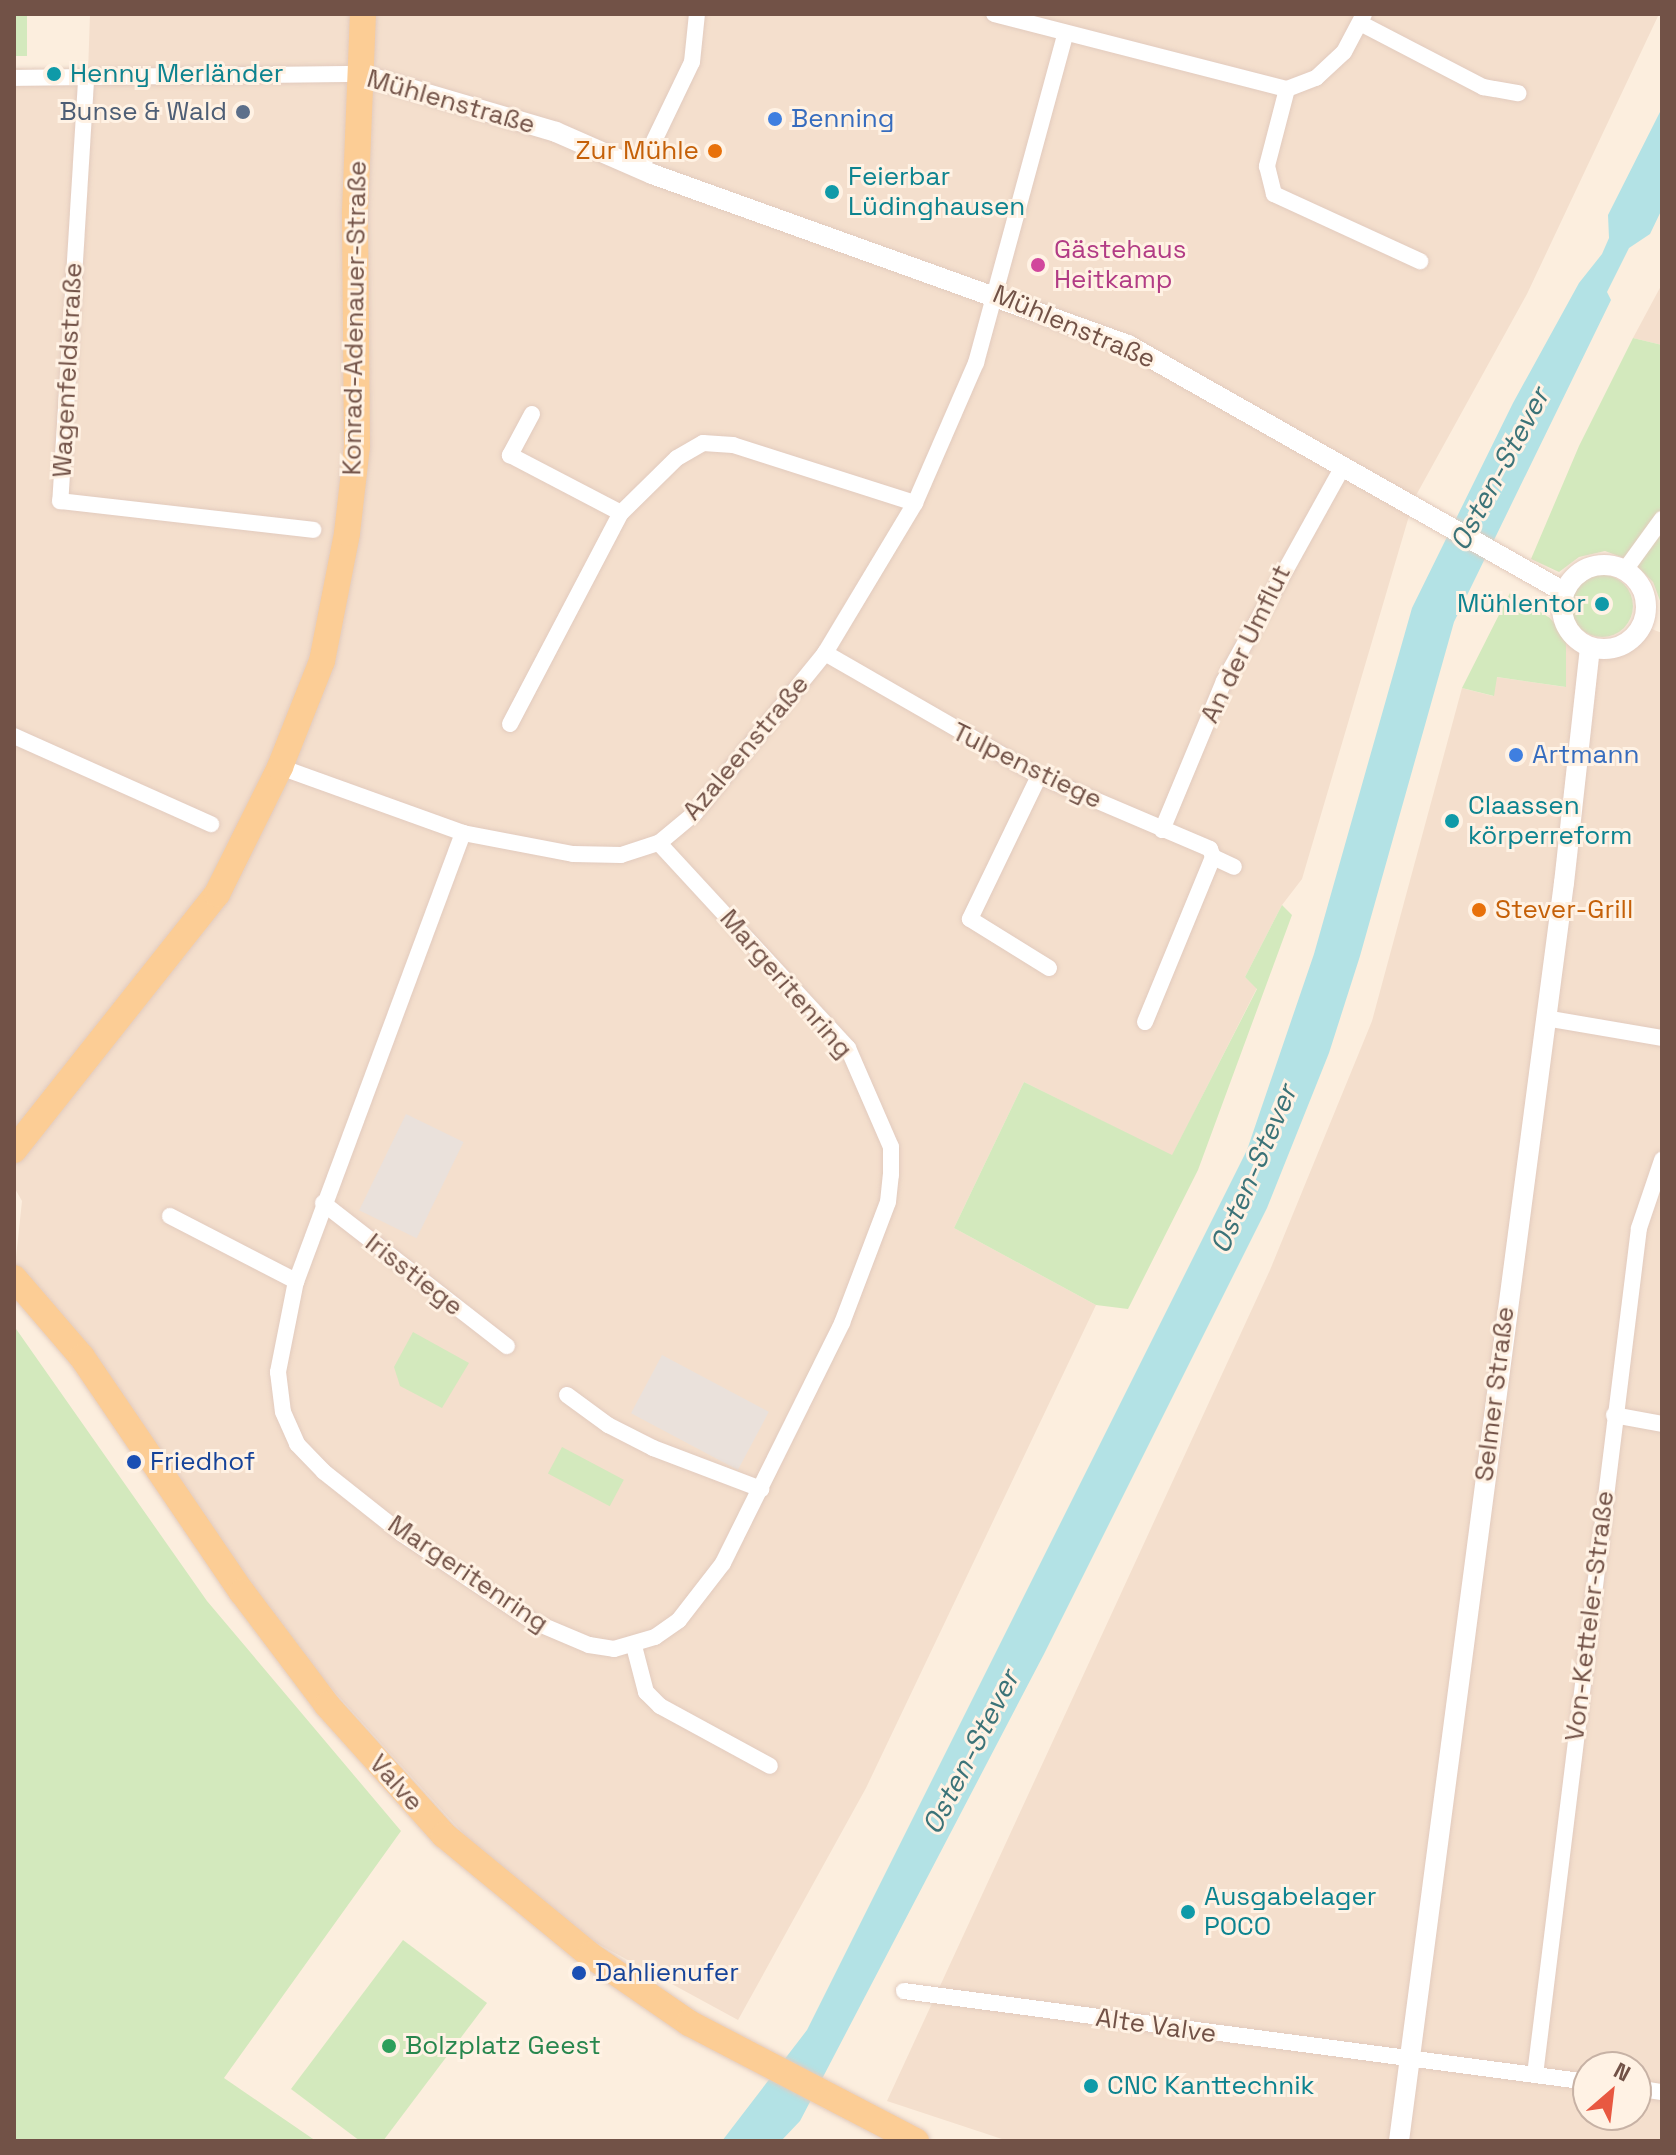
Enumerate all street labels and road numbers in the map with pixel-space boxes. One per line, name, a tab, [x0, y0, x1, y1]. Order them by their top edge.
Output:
street label: Mühlenstraße	[363, 63, 539, 141]
street label: Konrad-Adenauer-Straße	[337, 160, 373, 476]
street label: Wagenfeldstraße	[47, 262, 89, 478]
street label: Mühlenstraße	[988, 279, 1160, 375]
street label: An der Umflut	[1194, 560, 1298, 728]
street label: Azaleenstraße	[676, 669, 816, 827]
street label: Tulpenstiege	[947, 716, 1107, 816]
street label: Margeritenring	[713, 903, 859, 1065]
street label: Irisstiege	[359, 1227, 469, 1323]
street label: Selmer Straße	[1469, 1305, 1521, 1483]
street label: Von-Ketteler-Straße	[1559, 1489, 1621, 1743]
street label: Margeritenring	[382, 1509, 554, 1639]
street label: Valve	[363, 1748, 429, 1818]
street label: Alte Valve	[1094, 2002, 1218, 2050]

